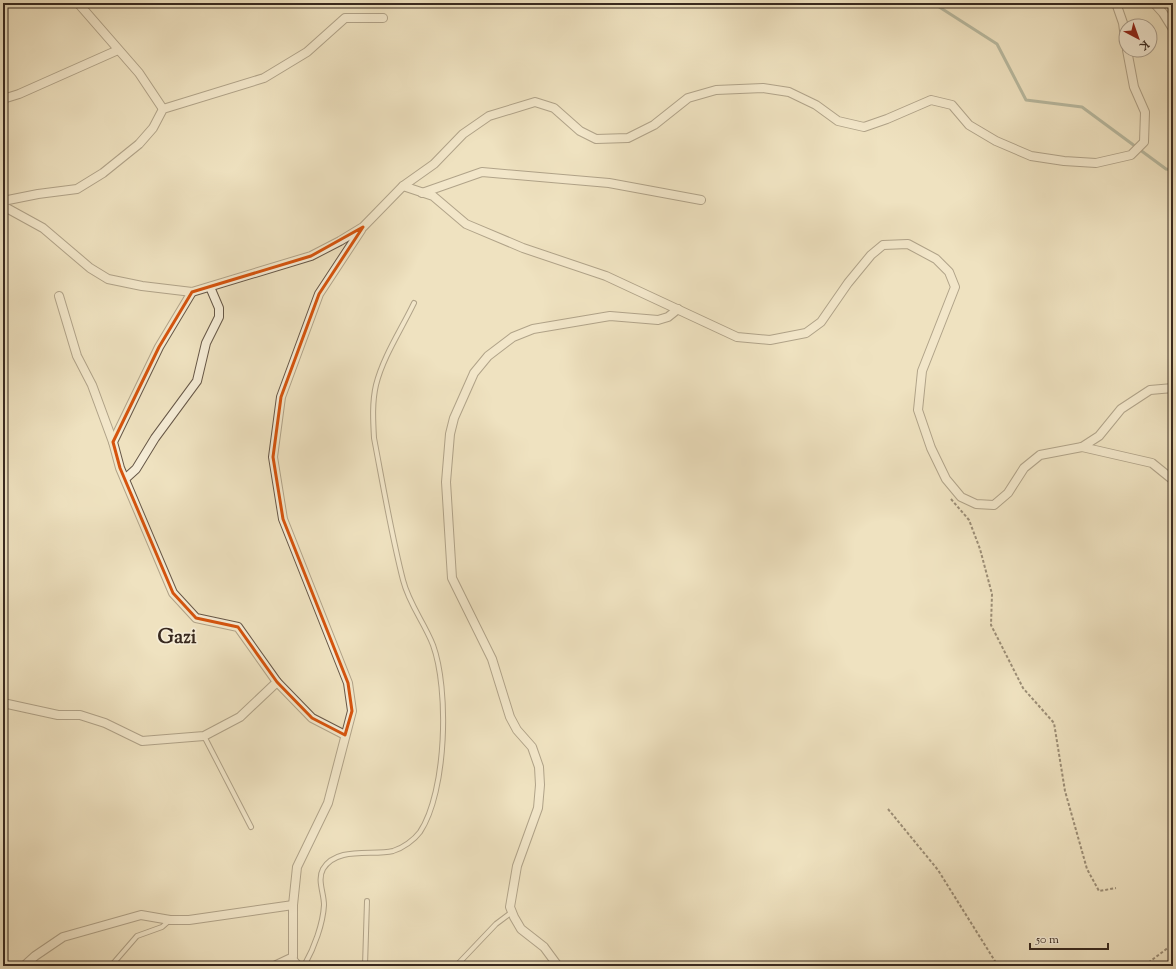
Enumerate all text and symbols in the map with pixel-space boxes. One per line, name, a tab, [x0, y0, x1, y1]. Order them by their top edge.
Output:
north arrow	[1118, 18, 1158, 58]
text: K	[1136, 35, 1153, 53]
district label: Gazi	[158, 624, 197, 653]
scale bar	[1030, 925, 1108, 951]
text: 50 m	[1035, 931, 1059, 949]

